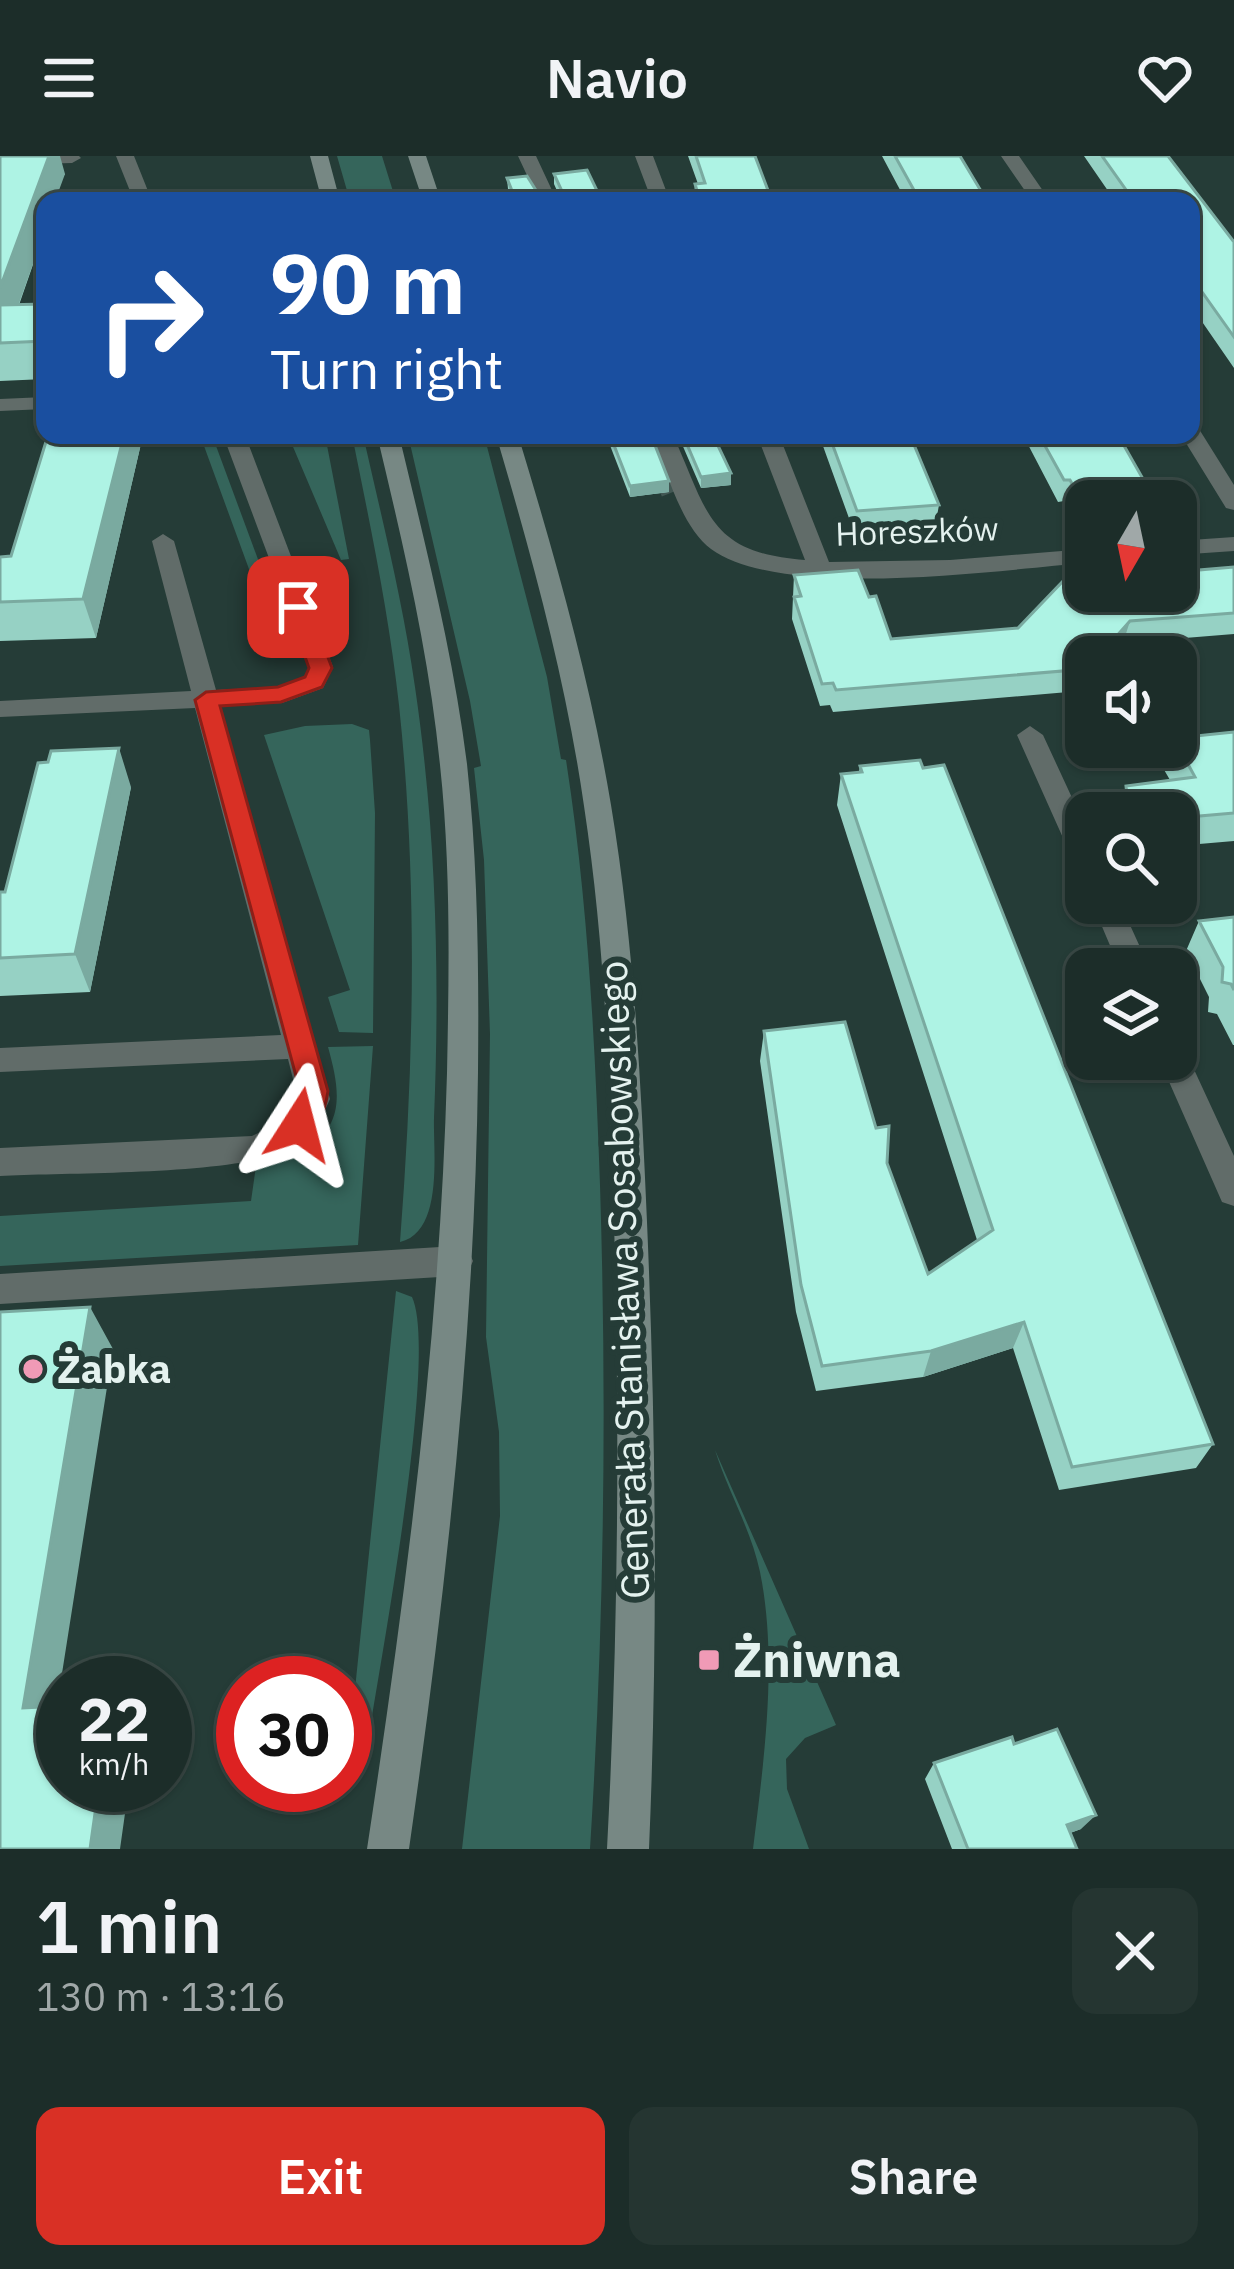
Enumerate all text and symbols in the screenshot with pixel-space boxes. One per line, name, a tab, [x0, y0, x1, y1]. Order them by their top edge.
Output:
text: Navio	[546, 43, 688, 113]
icon: menu	[36, 45, 102, 111]
icon: heart	[1132, 45, 1198, 111]
text: 90 m	[270, 228, 466, 337]
icon: right	[72, 240, 228, 396]
text: Turn right	[270, 334, 504, 404]
north arrow	[1065, 480, 1197, 612]
map controls	[1065, 480, 1197, 1080]
street label: Horeszków	[835, 506, 999, 555]
pin	[247, 556, 349, 658]
icon: arrive	[265, 574, 331, 640]
button: sound	[1065, 636, 1197, 768]
button: search	[1065, 792, 1197, 924]
button: layers	[1065, 948, 1197, 1080]
street label: Generała Stanisława Sosabowskiego	[587, 960, 660, 1600]
position arrow	[236, 1062, 362, 1188]
place label: Żabka	[57, 1343, 171, 1394]
marker: Żabka	[20, 1356, 46, 1382]
place label: Żniwna	[733, 1628, 901, 1690]
marker: Żniwna	[696, 1647, 722, 1673]
speed limit sign: 30	[216, 1656, 372, 1812]
text: 22	[78, 1679, 150, 1758]
text: km/h	[79, 1744, 149, 1783]
text: 1 min	[36, 1879, 222, 1973]
button: close	[1072, 1888, 1198, 2014]
text: 130 m · 13:16	[36, 1971, 286, 2022]
button: Exit	[36, 2107, 605, 2245]
button: Share	[629, 2107, 1198, 2245]

